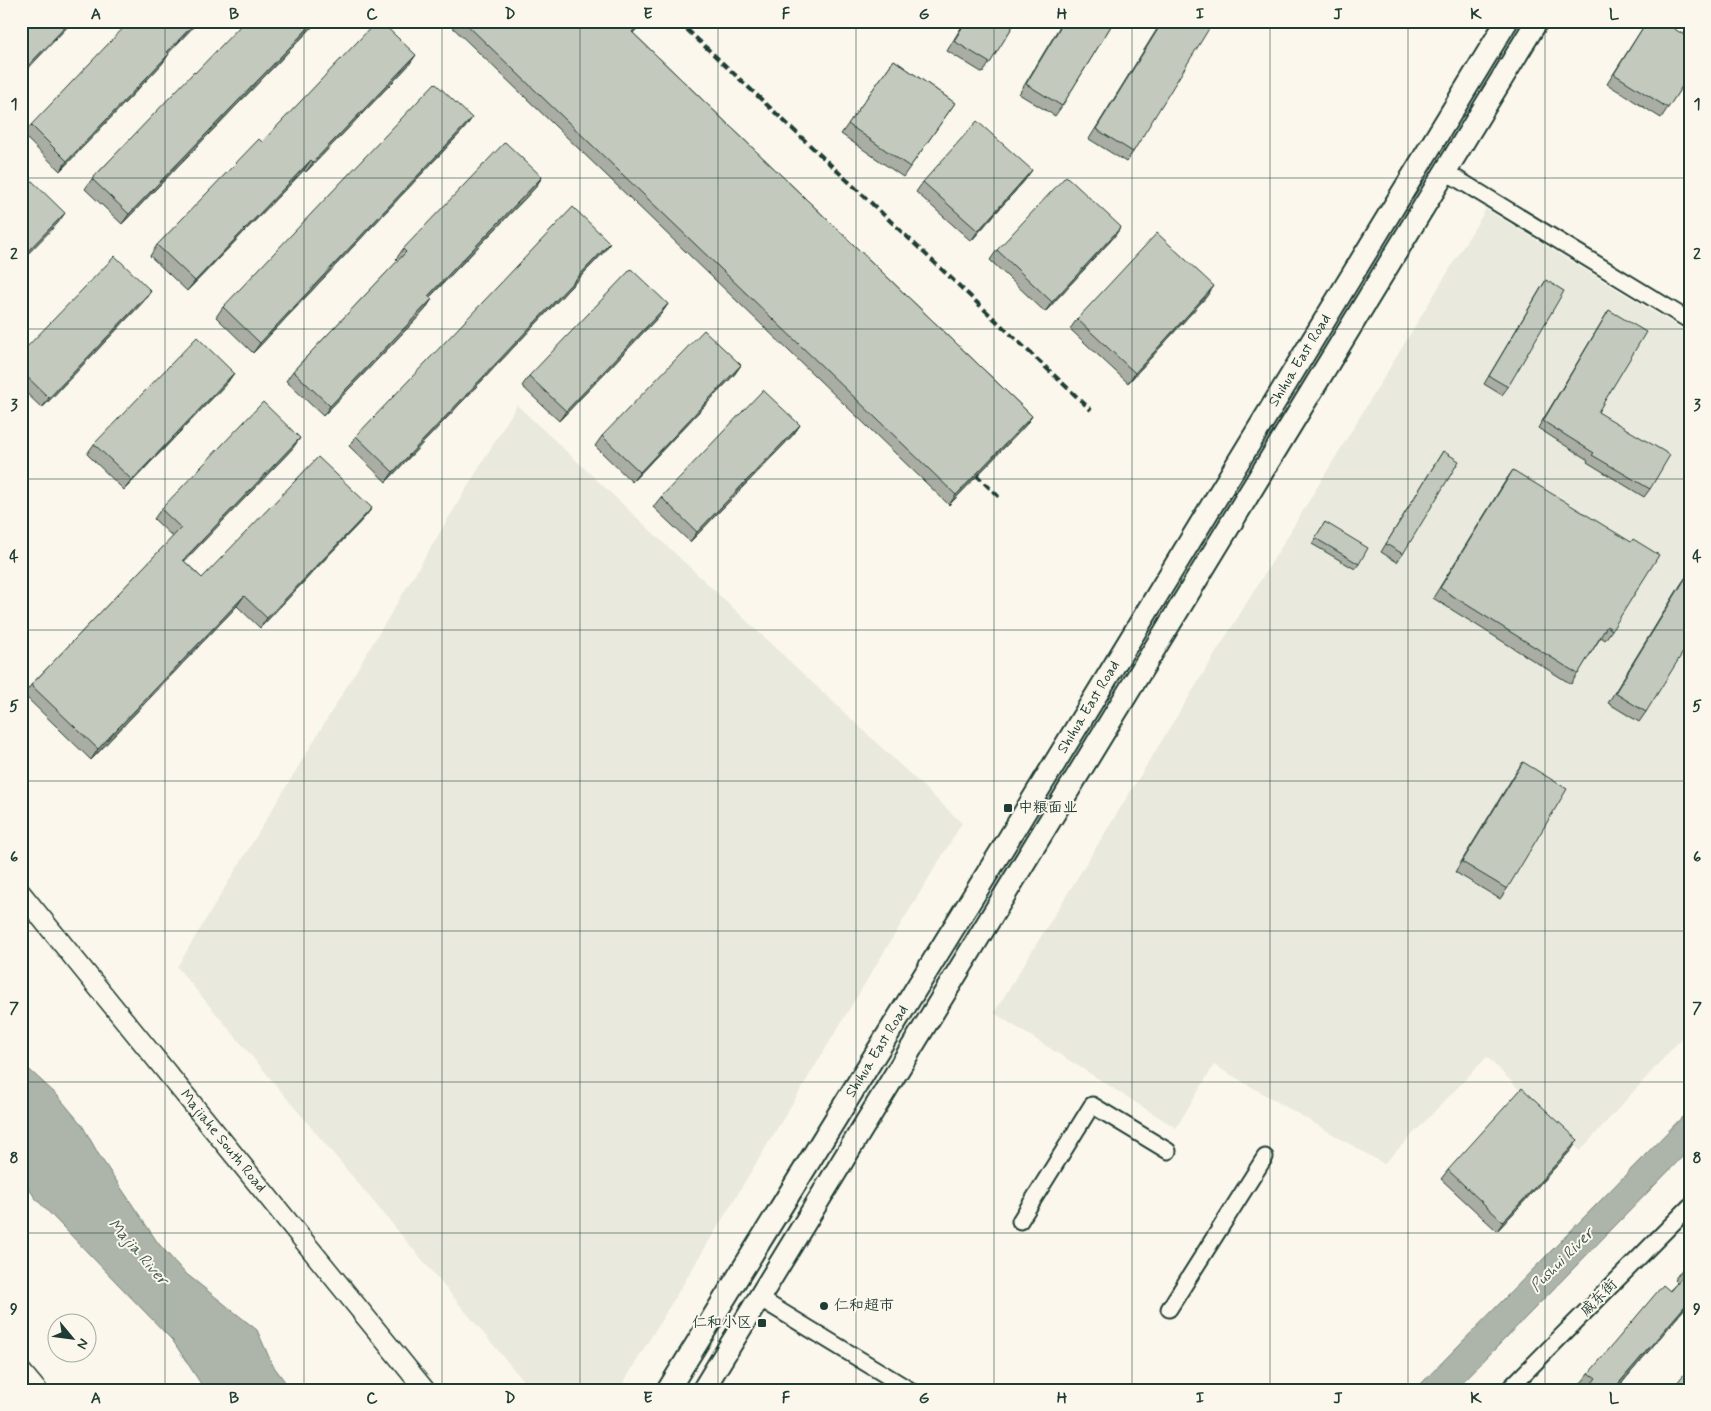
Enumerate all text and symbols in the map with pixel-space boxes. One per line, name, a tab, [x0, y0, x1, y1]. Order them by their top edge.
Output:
text: A	[91, 4, 101, 25]
text: B	[229, 4, 239, 25]
text: C	[366, 4, 378, 25]
text: D	[504, 4, 516, 25]
text: E	[643, 4, 653, 25]
text: F	[782, 4, 791, 25]
text: G	[919, 4, 930, 25]
text: H	[1057, 4, 1068, 25]
text: I	[1196, 4, 1205, 25]
text: J	[1333, 4, 1343, 25]
text: K	[1470, 4, 1482, 25]
text: L	[1609, 4, 1620, 25]
text: 1	[10, 94, 18, 115]
text: 1	[1693, 94, 1701, 115]
text: 2	[10, 244, 18, 265]
text: 2	[1693, 244, 1701, 265]
street label: Shihua East Road	[1264, 310, 1336, 411]
text: 3	[10, 395, 18, 416]
text: 3	[1693, 395, 1701, 416]
text: 4	[9, 546, 19, 567]
text: 4	[1692, 546, 1702, 567]
street label: Shihua East Road	[1053, 657, 1125, 757]
text: 5	[9, 696, 19, 717]
text: 5	[1692, 696, 1702, 717]
place label: 中粮面业	[1018, 798, 1078, 818]
marker: 中粮面业	[1002, 802, 1014, 814]
text: 6	[10, 847, 18, 868]
text: 6	[1693, 847, 1701, 868]
text: 7	[9, 998, 19, 1019]
text: 7	[1692, 998, 1702, 1019]
street label: Shihua East Road	[841, 1001, 913, 1101]
street label: Majiahe South Road	[175, 1086, 271, 1197]
text: 8	[9, 1148, 19, 1169]
text: 8	[1692, 1148, 1702, 1169]
water label: Majia River	[103, 1214, 174, 1292]
water label: Pushui River	[1526, 1222, 1600, 1296]
street label: 戚东街	[1576, 1275, 1622, 1321]
place label: 仁和超市	[834, 1296, 894, 1316]
text: 9	[10, 1299, 18, 1320]
text: 9	[1693, 1299, 1701, 1320]
marker: 仁和超市	[818, 1300, 830, 1312]
place label: 仁和小区	[692, 1313, 752, 1333]
north arrow	[48, 1314, 98, 1364]
marker: 仁和小区	[756, 1317, 768, 1329]
text: N	[72, 1335, 93, 1352]
text: A	[91, 1388, 101, 1409]
text: B	[229, 1388, 239, 1409]
text: C	[366, 1388, 378, 1409]
text: D	[504, 1388, 516, 1409]
text: E	[643, 1388, 653, 1409]
text: F	[782, 1388, 791, 1409]
text: G	[919, 1388, 930, 1409]
text: H	[1057, 1388, 1068, 1409]
text: I	[1196, 1388, 1205, 1409]
text: J	[1333, 1388, 1343, 1409]
text: K	[1470, 1388, 1482, 1409]
text: L	[1609, 1388, 1620, 1409]

